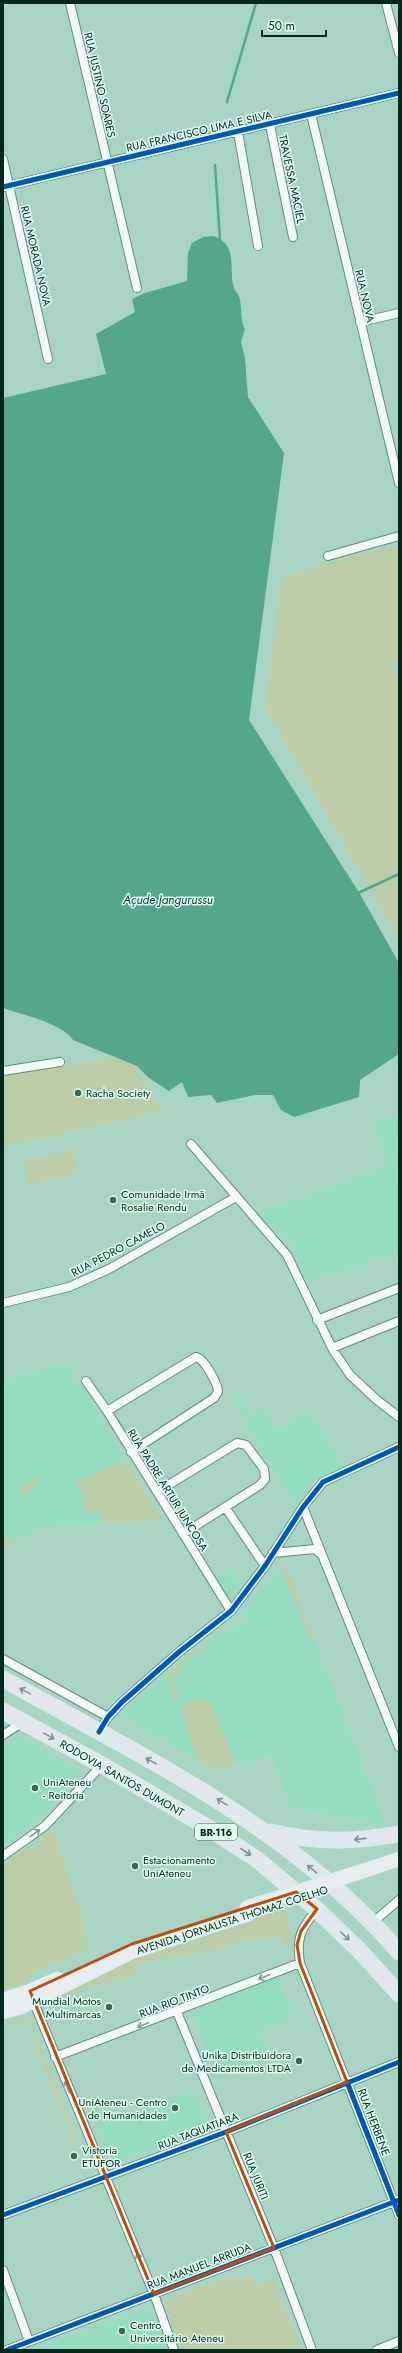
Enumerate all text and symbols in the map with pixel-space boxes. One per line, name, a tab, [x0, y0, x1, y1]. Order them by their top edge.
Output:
scale bar	[262, 12, 326, 38]
text: 50 m	[268, 17, 295, 35]
street label: RUA JUSTINO SOARES	[80, 31, 120, 139]
street label: RUA FRANCISCO LIMA E SILVA	[124, 106, 274, 156]
street label: TRAVESSA MACIEL	[275, 133, 309, 225]
street label: RUA MORADA NOVA	[17, 204, 56, 309]
street label: RUA NOVA	[351, 268, 379, 325]
water label: Açude Jangurussu	[122, 891, 213, 909]
place label: Racha Society	[86, 1085, 151, 1101]
marker: Racha Society	[73, 1088, 83, 1098]
place label: Comunidade Irmã Rosalie Rendu	[121, 1186, 205, 1215]
marker: Comunidade Irmã Rosalie Rendu	[108, 1195, 118, 1205]
street label: RUA PEDRO CAMELO	[68, 1217, 168, 1281]
street label: RUA PADRE ARTUR JUNCOSA	[124, 1426, 213, 1555]
one-way arrow	[20, 1687, 32, 1695]
one-way arrow	[43, 1733, 55, 1741]
street label: RODOVIA SANTOS DUMONT	[57, 1736, 187, 1820]
one-way arrow	[146, 1757, 158, 1764]
place label: UniAteneu - Reitoria	[43, 1774, 91, 1803]
marker: UniAteneu - Reitoria	[30, 1783, 40, 1793]
one-way arrow	[217, 1798, 228, 1806]
road number: BR-116	[195, 1824, 237, 1840]
one-way arrow	[29, 1829, 40, 1837]
one-way arrow	[354, 1835, 367, 1843]
one-way arrow	[240, 1848, 251, 1856]
place label: Estacionamento UniAteneu	[143, 1852, 215, 1881]
marker: Estacionamento UniAteneu	[130, 1861, 140, 1871]
one-way arrow	[307, 1865, 317, 1874]
street label: AVENIDA JORNALISTA THOMAZ COELHO	[134, 1881, 330, 1959]
one-way arrow	[340, 1931, 350, 1941]
one-way arrow	[259, 1974, 271, 1982]
street label: RUA RIO TINTO	[137, 1980, 212, 2022]
place label: Mundial Motos Multimarcas	[32, 1993, 102, 2022]
marker: Mundial Motos Multimarcas	[104, 2002, 114, 2012]
one-way arrow	[137, 2021, 149, 2029]
place label: Unika Distribuidora de Medicamentos LTDA	[181, 2047, 292, 2076]
marker: Unika Distribuidora de Medicamentos LTDA	[294, 2056, 304, 2066]
one-way arrow	[63, 2081, 71, 2093]
street label: RUA HERBENE	[354, 2086, 394, 2158]
place label: UniAteneu - Centro de Humanidades	[79, 2094, 168, 2123]
marker: UniAteneu - Centro de Humanidades	[170, 2103, 180, 2113]
street label: RUA TAQUATIARA	[155, 2108, 241, 2154]
place label: Vistoria ETUFOR	[82, 2142, 121, 2171]
street label: RUA JURITI	[239, 2150, 273, 2202]
marker: Vistoria ETUFOR	[69, 2151, 79, 2161]
street label: RUA MANUEL ARRUDA	[145, 2238, 254, 2293]
one-way arrow	[135, 2253, 142, 2265]
place label: Centro Universitário Ateneu	[130, 2317, 224, 2346]
marker: Centro Universitário Ateneu	[117, 2326, 127, 2336]

